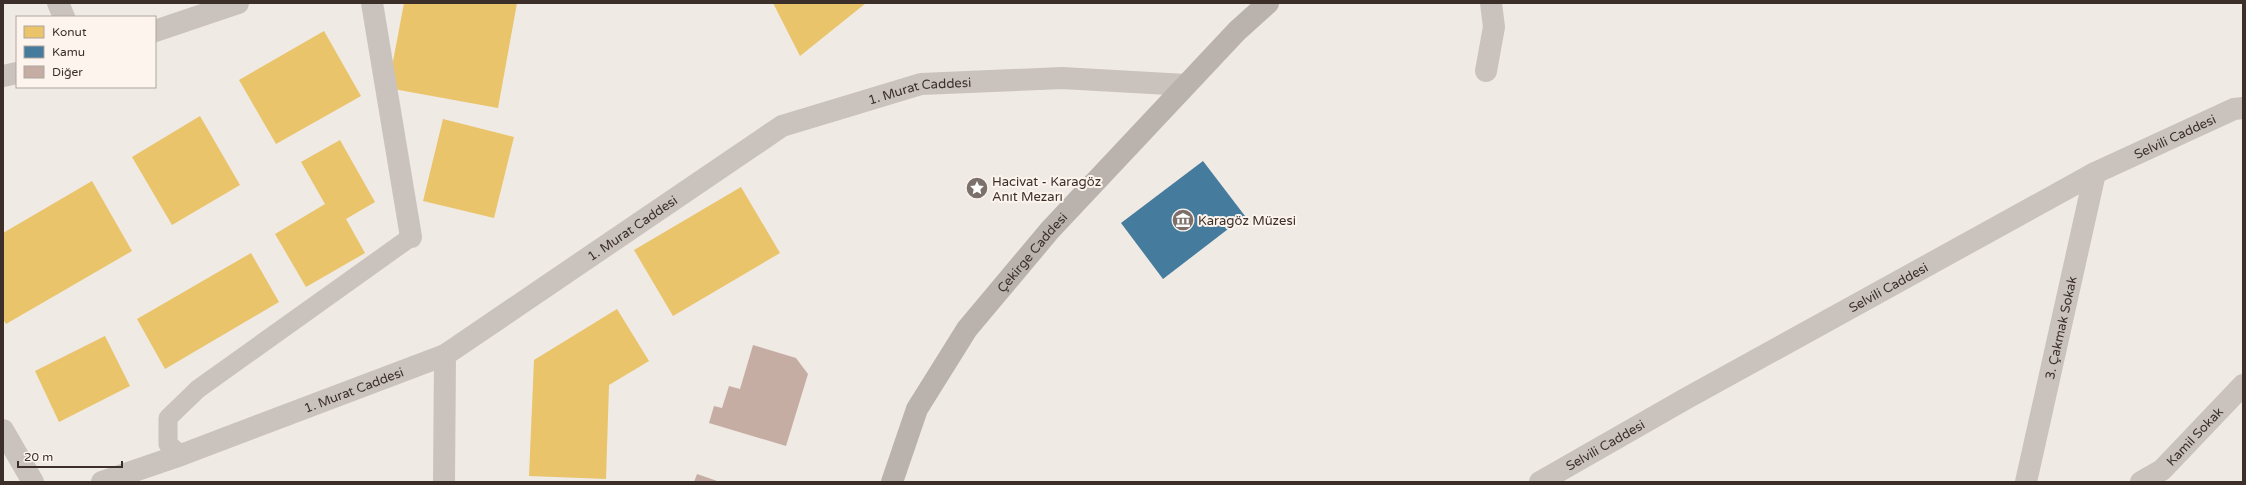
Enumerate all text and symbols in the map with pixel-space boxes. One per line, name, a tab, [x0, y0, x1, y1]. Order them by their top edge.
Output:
legend	[16, 16, 156, 88]
text: Konut	[52, 25, 87, 39]
text: Kamu	[52, 45, 85, 59]
text: Diğer	[52, 65, 83, 79]
street label: 1. Murat Caddesi	[866, 75, 972, 109]
street label: Selvili Caddesi	[2132, 111, 2219, 163]
place label: Hacivat - Karagöz Anıt Mezarı	[992, 174, 1101, 205]
place icon: Hacivat - Karagöz Anıt Mezarı	[964, 175, 990, 201]
street label: 1. Murat Caddesi	[585, 192, 681, 265]
museum icon: Karagöz Müzesi	[1170, 207, 1196, 233]
street label: Çekirge Caddesi	[994, 210, 1071, 296]
place label: Karagöz Müzesi	[1198, 213, 1296, 229]
street label: Selvili Caddesi	[1846, 260, 1931, 316]
street label: 3. Çakmak Sokak	[2042, 275, 2081, 381]
street label: 1. Murat Caddesi	[302, 364, 406, 417]
street label: Kamil Sokak	[2163, 404, 2227, 470]
street label: Selvili Caddesi	[1563, 417, 1648, 475]
scale bar	[18, 443, 122, 469]
text: 20 m	[24, 450, 53, 464]

